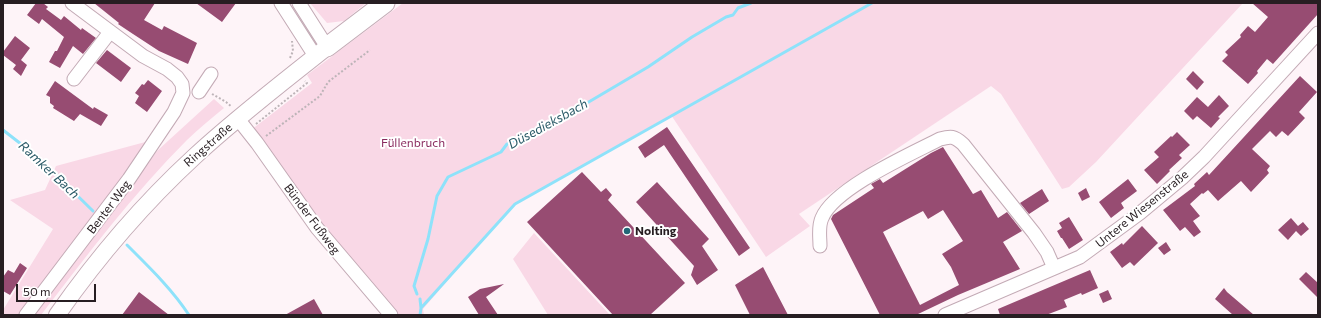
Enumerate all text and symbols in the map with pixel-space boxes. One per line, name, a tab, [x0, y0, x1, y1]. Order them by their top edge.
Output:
water label: Düsedieksbach	[505, 96, 591, 152]
street label: Ringstraße	[181, 120, 235, 170]
park label: Füllenbruch	[381, 136, 445, 150]
water label: Ramker Bach	[15, 138, 83, 202]
street label: Untere Wiesenstraße	[1093, 167, 1191, 251]
street label: Benter Weg	[84, 177, 134, 237]
street label: Bünder Fußweg	[281, 181, 343, 257]
place label: Nolting	[635, 224, 676, 238]
marker: Nolting	[622, 226, 632, 236]
scale bar	[18, 276, 98, 302]
text: 50 m	[23, 284, 51, 298]

